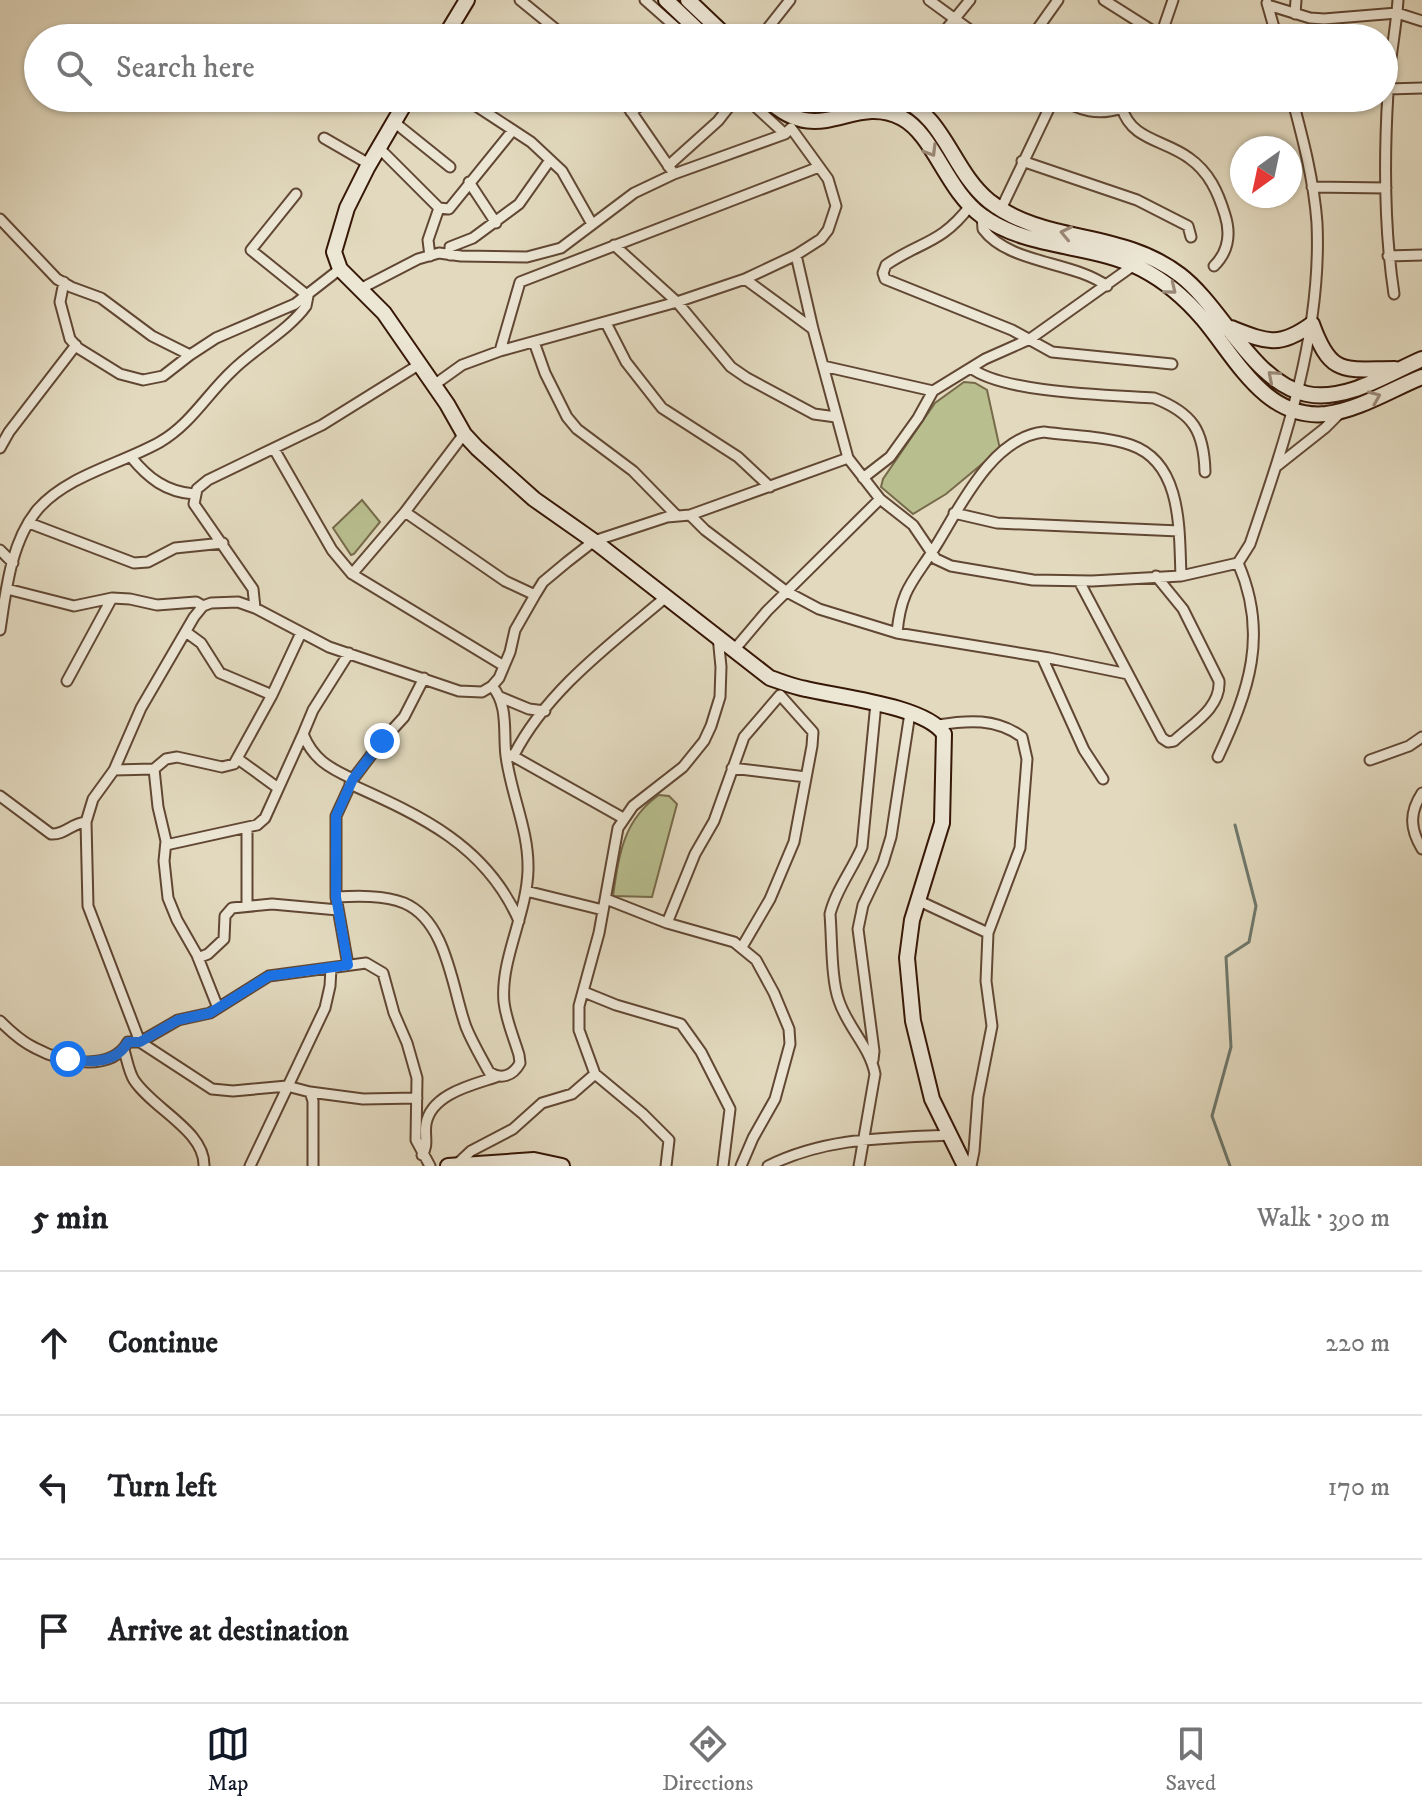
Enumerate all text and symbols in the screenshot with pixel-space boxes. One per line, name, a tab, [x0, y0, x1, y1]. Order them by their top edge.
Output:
search box	[24, 24, 1398, 112]
icon: search	[52, 46, 96, 90]
text: Search here	[116, 50, 255, 87]
north arrow	[1230, 136, 1302, 208]
one-way arrow	[922, 142, 937, 157]
one-way arrow	[1060, 225, 1074, 242]
one-way arrow	[1162, 279, 1176, 294]
one-way arrow	[1267, 371, 1282, 386]
one-way arrow	[1367, 390, 1381, 406]
route end	[364, 723, 400, 759]
route start	[50, 1041, 86, 1077]
text: 5 min	[32, 1197, 108, 1239]
text: Walk · 390 m	[1257, 1202, 1390, 1235]
icon: ahead	[32, 1321, 76, 1365]
text: Continue	[108, 1325, 218, 1362]
text: 220 m	[1325, 1327, 1390, 1360]
icon: left	[32, 1465, 76, 1509]
text: Turn left	[108, 1469, 217, 1506]
text: 170 m	[1328, 1471, 1390, 1504]
icon: arrive	[32, 1609, 76, 1653]
text: Arrive at destination	[108, 1613, 349, 1650]
tab: Map	[206, 1722, 250, 1797]
tab: Directions	[662, 1722, 753, 1797]
tab: Saved	[1165, 1722, 1216, 1797]

